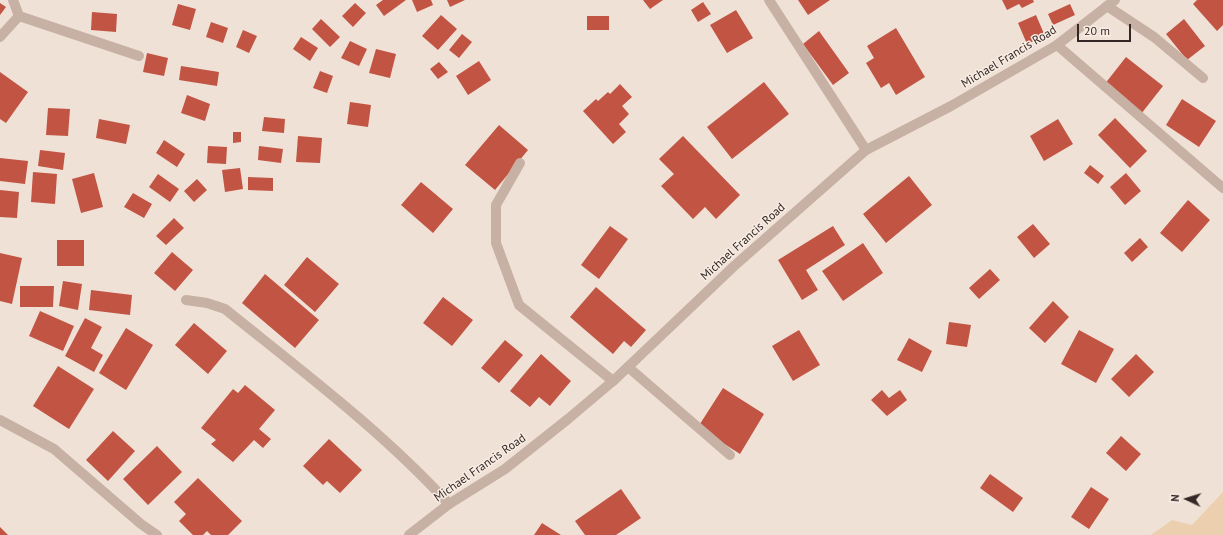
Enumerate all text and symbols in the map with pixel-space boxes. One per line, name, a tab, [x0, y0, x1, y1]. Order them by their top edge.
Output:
scale bar	[1079, 16, 1133, 42]
street label: Michael Francis Road	[959, 23, 1059, 91]
text: 20 m	[1084, 23, 1110, 38]
street label: Michael Francis Road	[698, 200, 788, 284]
street label: Michael Francis Road	[431, 431, 529, 505]
north arrow	[1167, 479, 1207, 519]
text: N	[1168, 494, 1182, 502]

